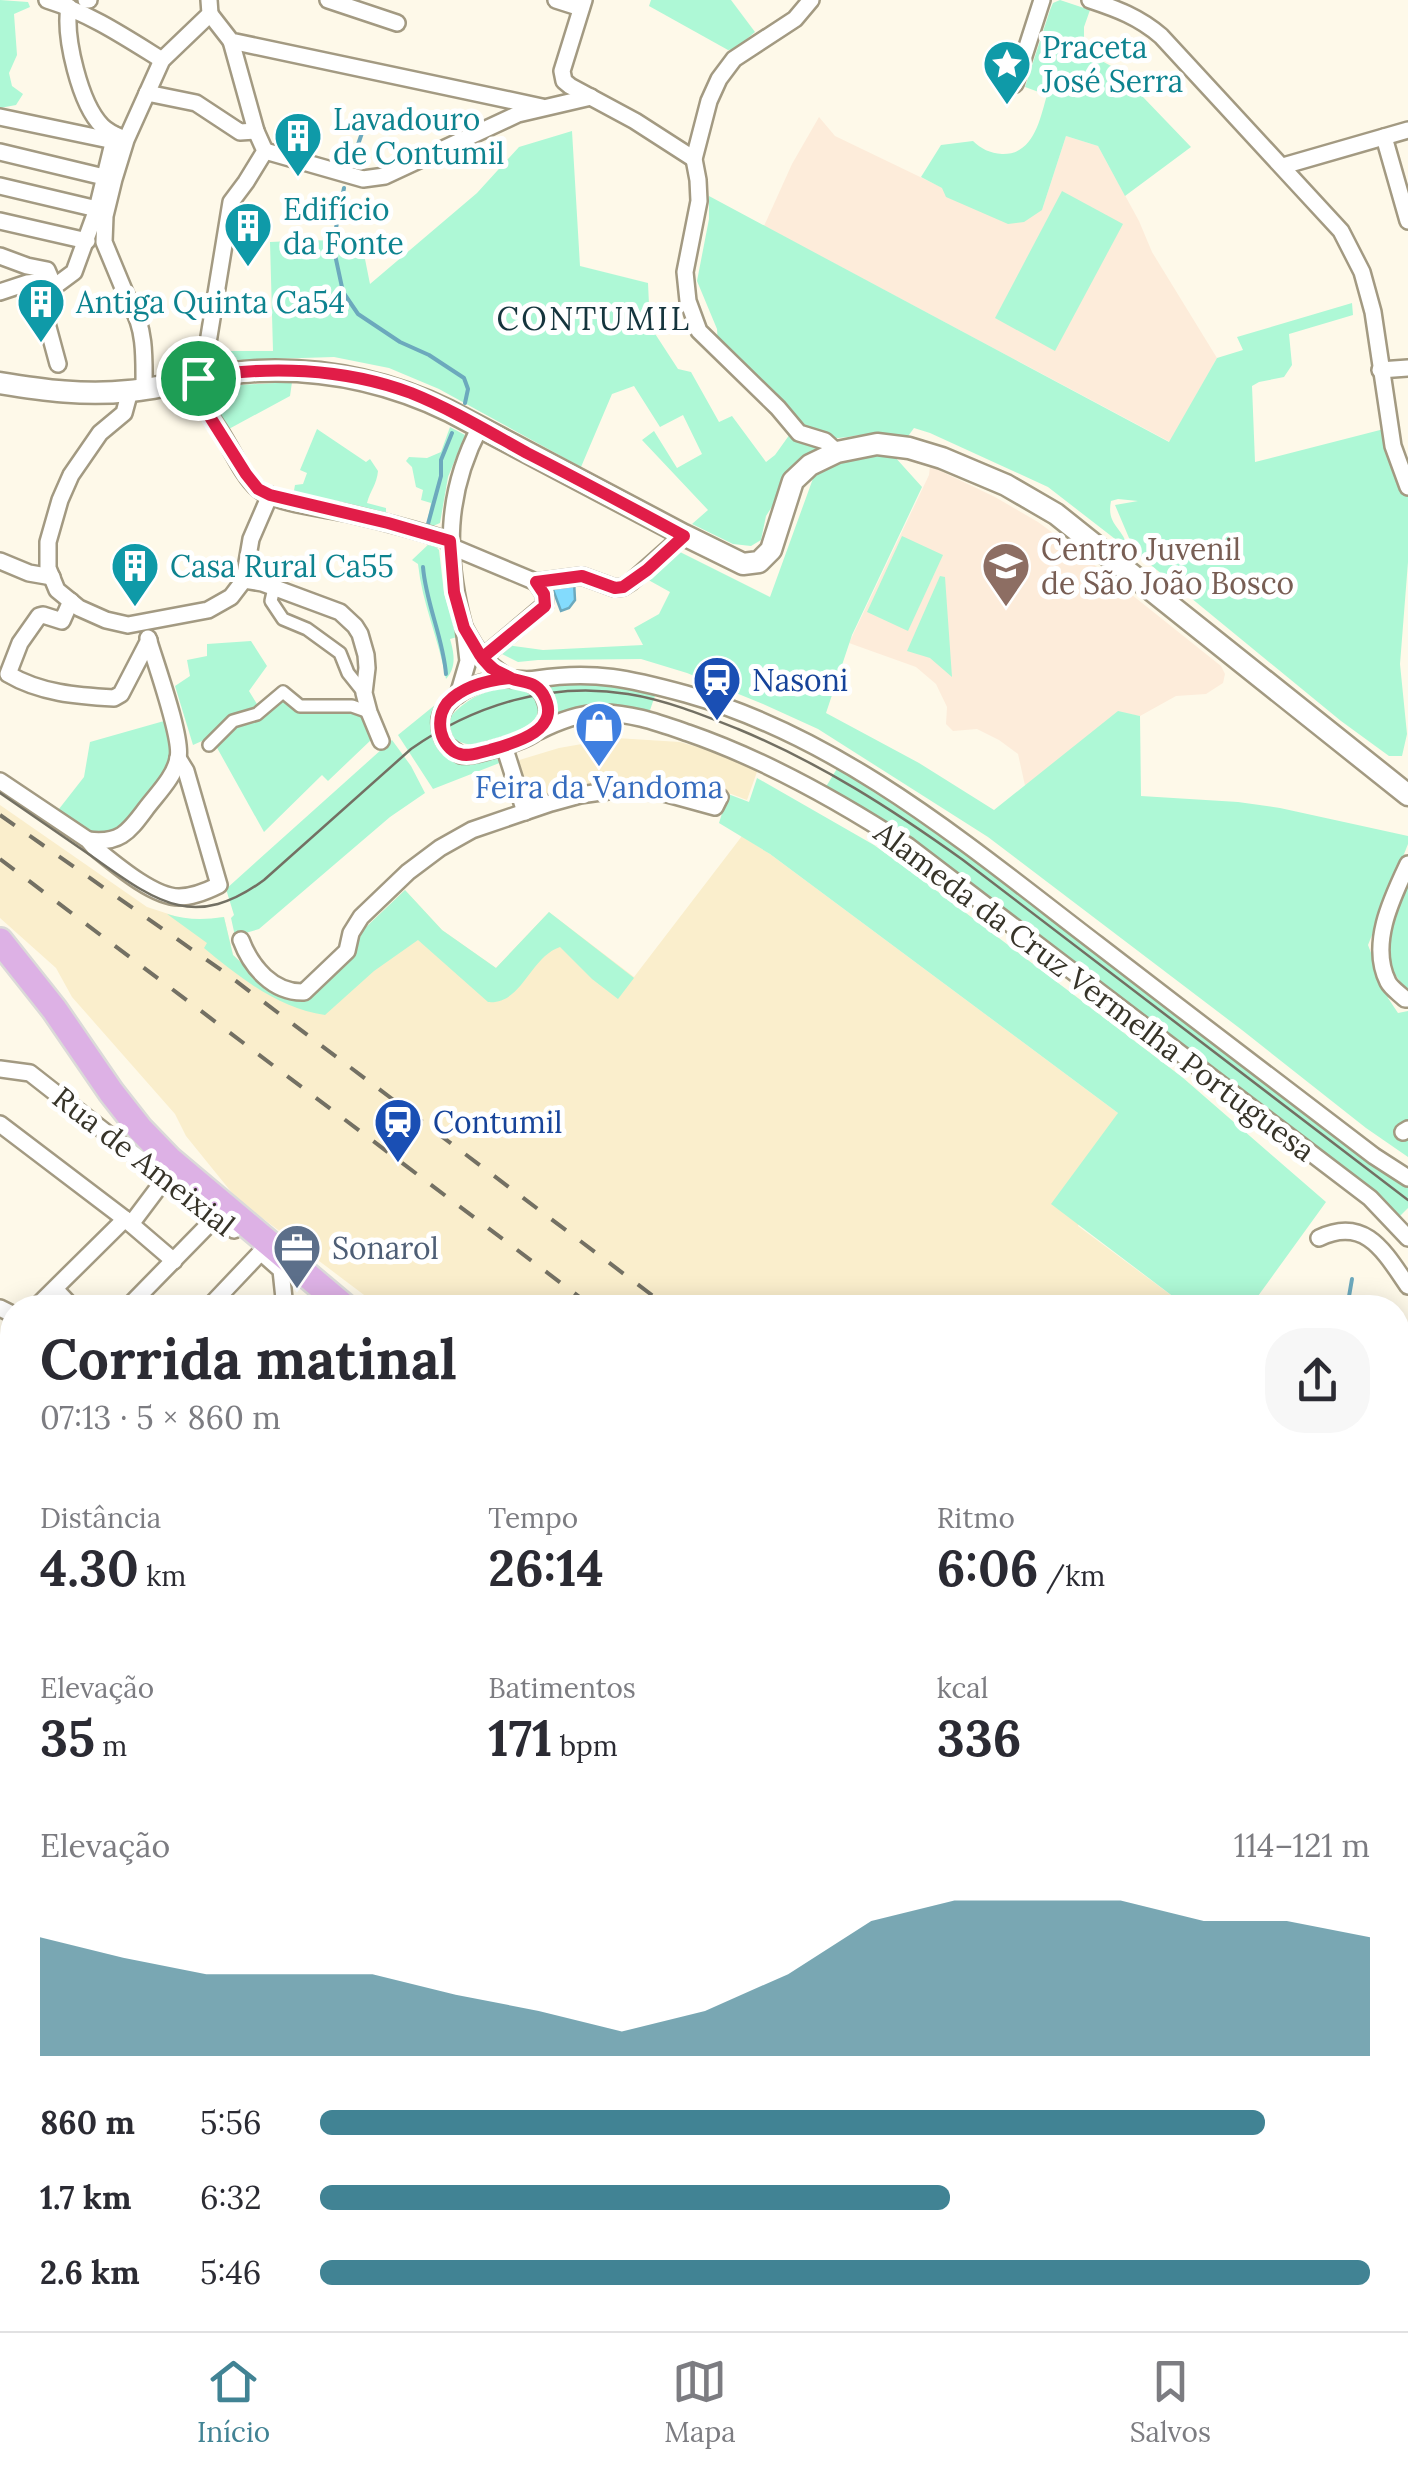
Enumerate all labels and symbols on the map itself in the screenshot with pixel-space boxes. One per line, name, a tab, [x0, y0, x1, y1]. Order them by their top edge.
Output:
place label: Praceta José Serra	[1041, 28, 1183, 100]
place icon: Praceta José Serra	[981, 38, 1033, 106]
place label: Lavadouro de Contumil	[333, 100, 504, 172]
building icon: Lavadouro de Contumil	[272, 110, 324, 178]
place label: Edifício da Fonte	[283, 190, 404, 262]
building icon: Edifício da Fonte	[222, 200, 274, 268]
building icon: Antiga Quinta Ca54	[15, 276, 67, 344]
place label: Antiga Quinta Ca54	[75, 283, 345, 322]
district label: CONTUMIL	[496, 298, 692, 339]
pin	[156, 336, 241, 421]
place label: Centro Juvenil de São João Bosco	[1041, 530, 1294, 602]
building icon: Casa Rural Ca55	[109, 540, 161, 608]
school or university icon: Centro Juvenil de São João Bosco	[980, 540, 1032, 608]
place label: Casa Rural Ca55	[170, 547, 394, 585]
station icon: Nasoni	[691, 654, 743, 722]
place label: Nasoni	[752, 661, 848, 699]
shop icon: Feira da Vandoma	[573, 700, 625, 768]
place label: Feira da Vandoma	[475, 768, 723, 806]
street label: Alameda da Cruz Vermelha Portuguesa	[866, 812, 1323, 1170]
street label: Rua de Ameixial	[45, 1078, 243, 1244]
station icon: Contumil	[372, 1096, 424, 1164]
place label: Contumil	[433, 1103, 562, 1141]
office icon: Sonarol	[271, 1222, 323, 1290]
place label: Sonarol	[332, 1229, 439, 1267]

